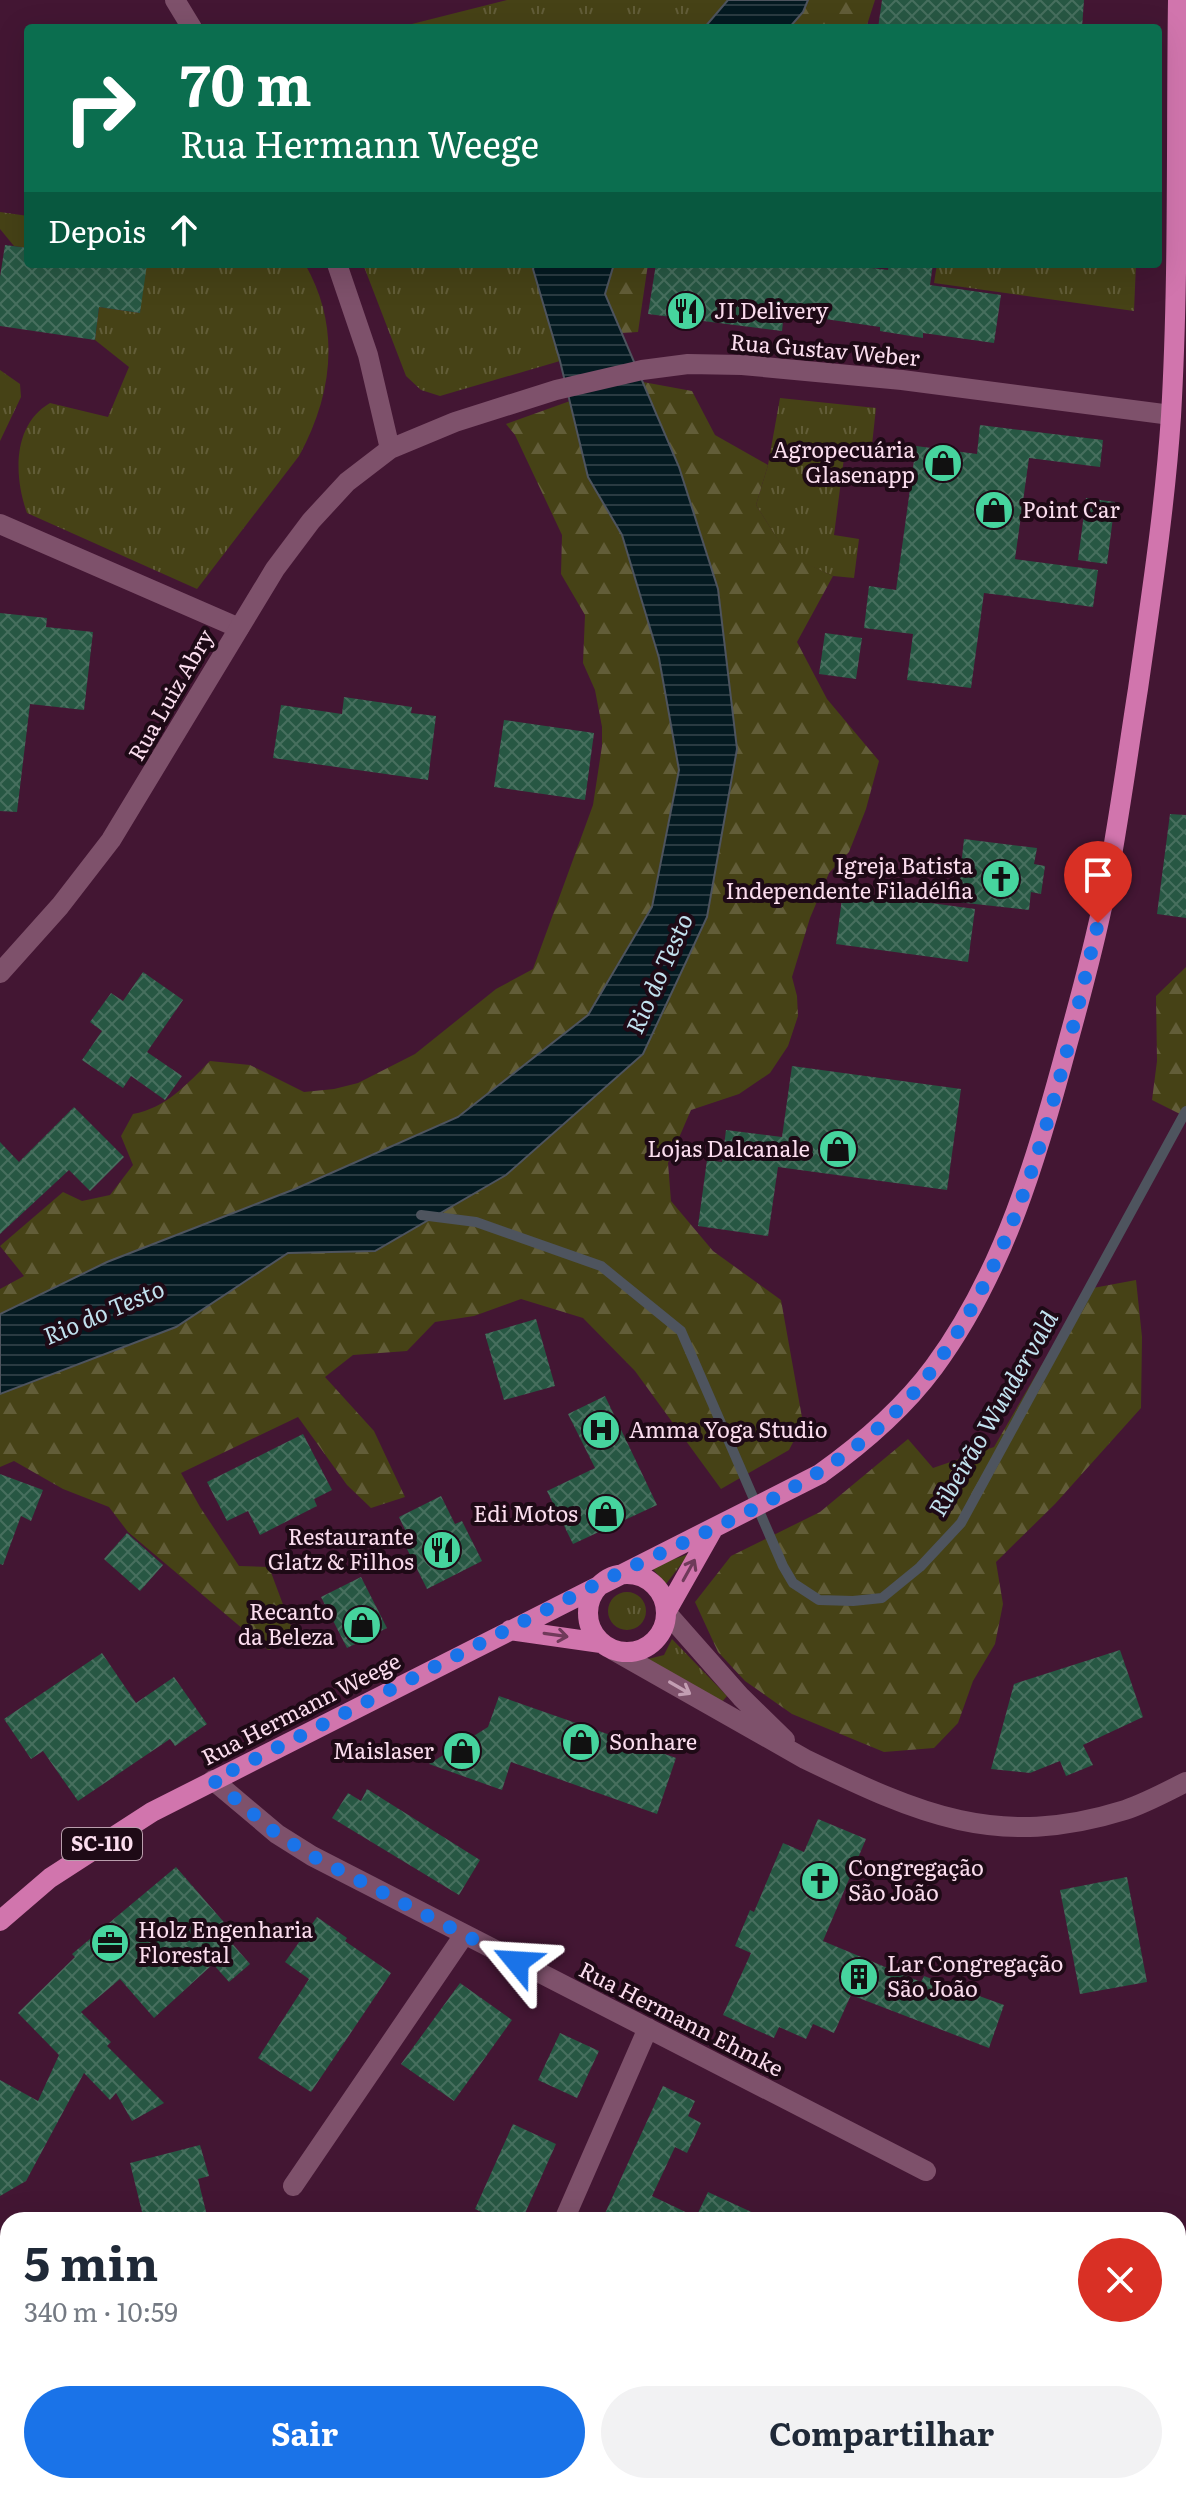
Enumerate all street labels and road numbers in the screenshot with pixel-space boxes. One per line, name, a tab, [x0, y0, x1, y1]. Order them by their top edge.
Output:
street label: Rua Gustav Weber	[729, 324, 922, 373]
street label: Rua Luiz Abry	[119, 622, 221, 766]
street label: Rua Hermann Weege	[195, 1643, 406, 1772]
road number: SC-110	[62, 1828, 142, 1860]
street label: Rua Hermann Ehmke	[574, 1952, 790, 2084]

